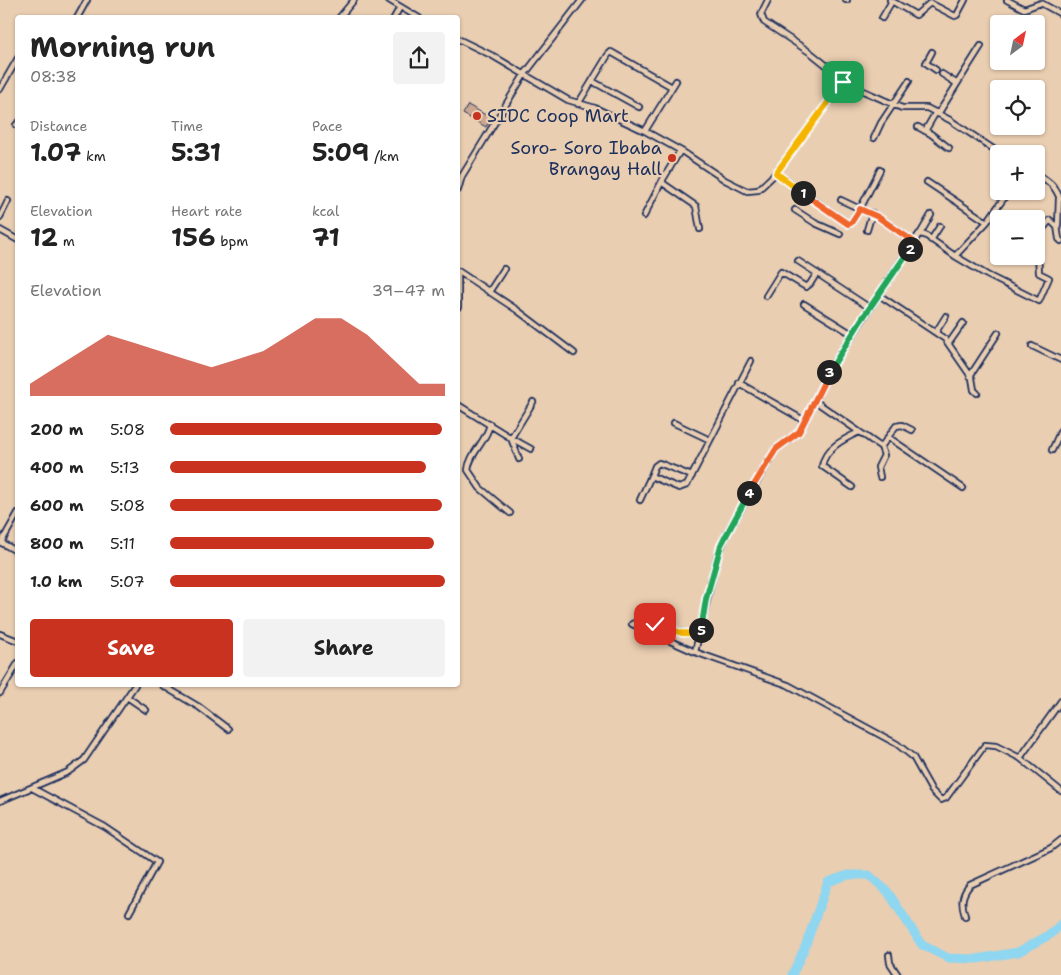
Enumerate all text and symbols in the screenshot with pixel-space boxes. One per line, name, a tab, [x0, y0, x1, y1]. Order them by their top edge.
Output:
north arrow	[990, 15, 1045, 70]
map controls	[990, 15, 1045, 265]
text: Morning run	[30, 28, 215, 66]
button: share	[393, 32, 445, 84]
pin	[822, 61, 864, 103]
text: 08:38	[30, 66, 77, 87]
icon: arrive	[829, 68, 857, 96]
button: locate	[990, 80, 1045, 135]
place label: SIDC Coop Mart	[487, 104, 629, 128]
marker: SIDC Coop Mart	[471, 110, 483, 122]
text: Distance	[30, 117, 87, 135]
text: Time	[171, 117, 203, 135]
text: Pace	[312, 117, 343, 135]
text: 1.07	[30, 135, 81, 169]
text: 5:31	[171, 135, 221, 169]
text: 5:09	[312, 135, 369, 169]
place label: Soro- Soro Ibaba Brangay Hall	[510, 136, 663, 181]
button: +	[990, 145, 1045, 200]
text: km	[81, 147, 106, 165]
text: /km	[369, 147, 399, 165]
marker: Soro- Soro Ibaba Brangay Hall	[666, 152, 678, 164]
pin: 1	[790, 180, 816, 206]
text: 1	[800, 184, 807, 202]
text: Elevation	[30, 202, 93, 220]
text: Heart rate	[171, 202, 242, 220]
text: kcal	[312, 202, 339, 220]
button: −	[990, 210, 1045, 265]
text: 12	[30, 220, 58, 254]
text: 156	[171, 220, 215, 254]
text: 71	[312, 220, 340, 254]
text: m	[58, 232, 75, 250]
text: bpm	[215, 232, 248, 250]
pin: 2	[898, 236, 922, 262]
text: 2	[906, 240, 915, 258]
text: Elevation	[30, 280, 102, 301]
text: 39–47 m	[372, 280, 445, 301]
pin: 3	[816, 360, 842, 384]
text: 3	[825, 363, 834, 381]
text: 200 m	[30, 419, 83, 440]
text: 5:08	[110, 419, 145, 440]
text: 400 m	[30, 457, 84, 478]
text: 5:13	[110, 457, 140, 478]
pin: 4	[736, 480, 762, 506]
text: 4	[745, 484, 754, 502]
text: 600 m	[30, 495, 84, 516]
text: 5:08	[110, 495, 145, 516]
text: 800 m	[30, 533, 84, 554]
text: 5:11	[110, 533, 135, 554]
text: 1.0 km	[30, 571, 82, 592]
text: 5:07	[110, 571, 145, 592]
pin	[634, 603, 676, 645]
icon: check	[641, 610, 669, 638]
pin: 5	[688, 618, 714, 642]
button: Save	[30, 619, 233, 677]
button: Share	[243, 619, 445, 677]
text: 5	[697, 621, 706, 639]

